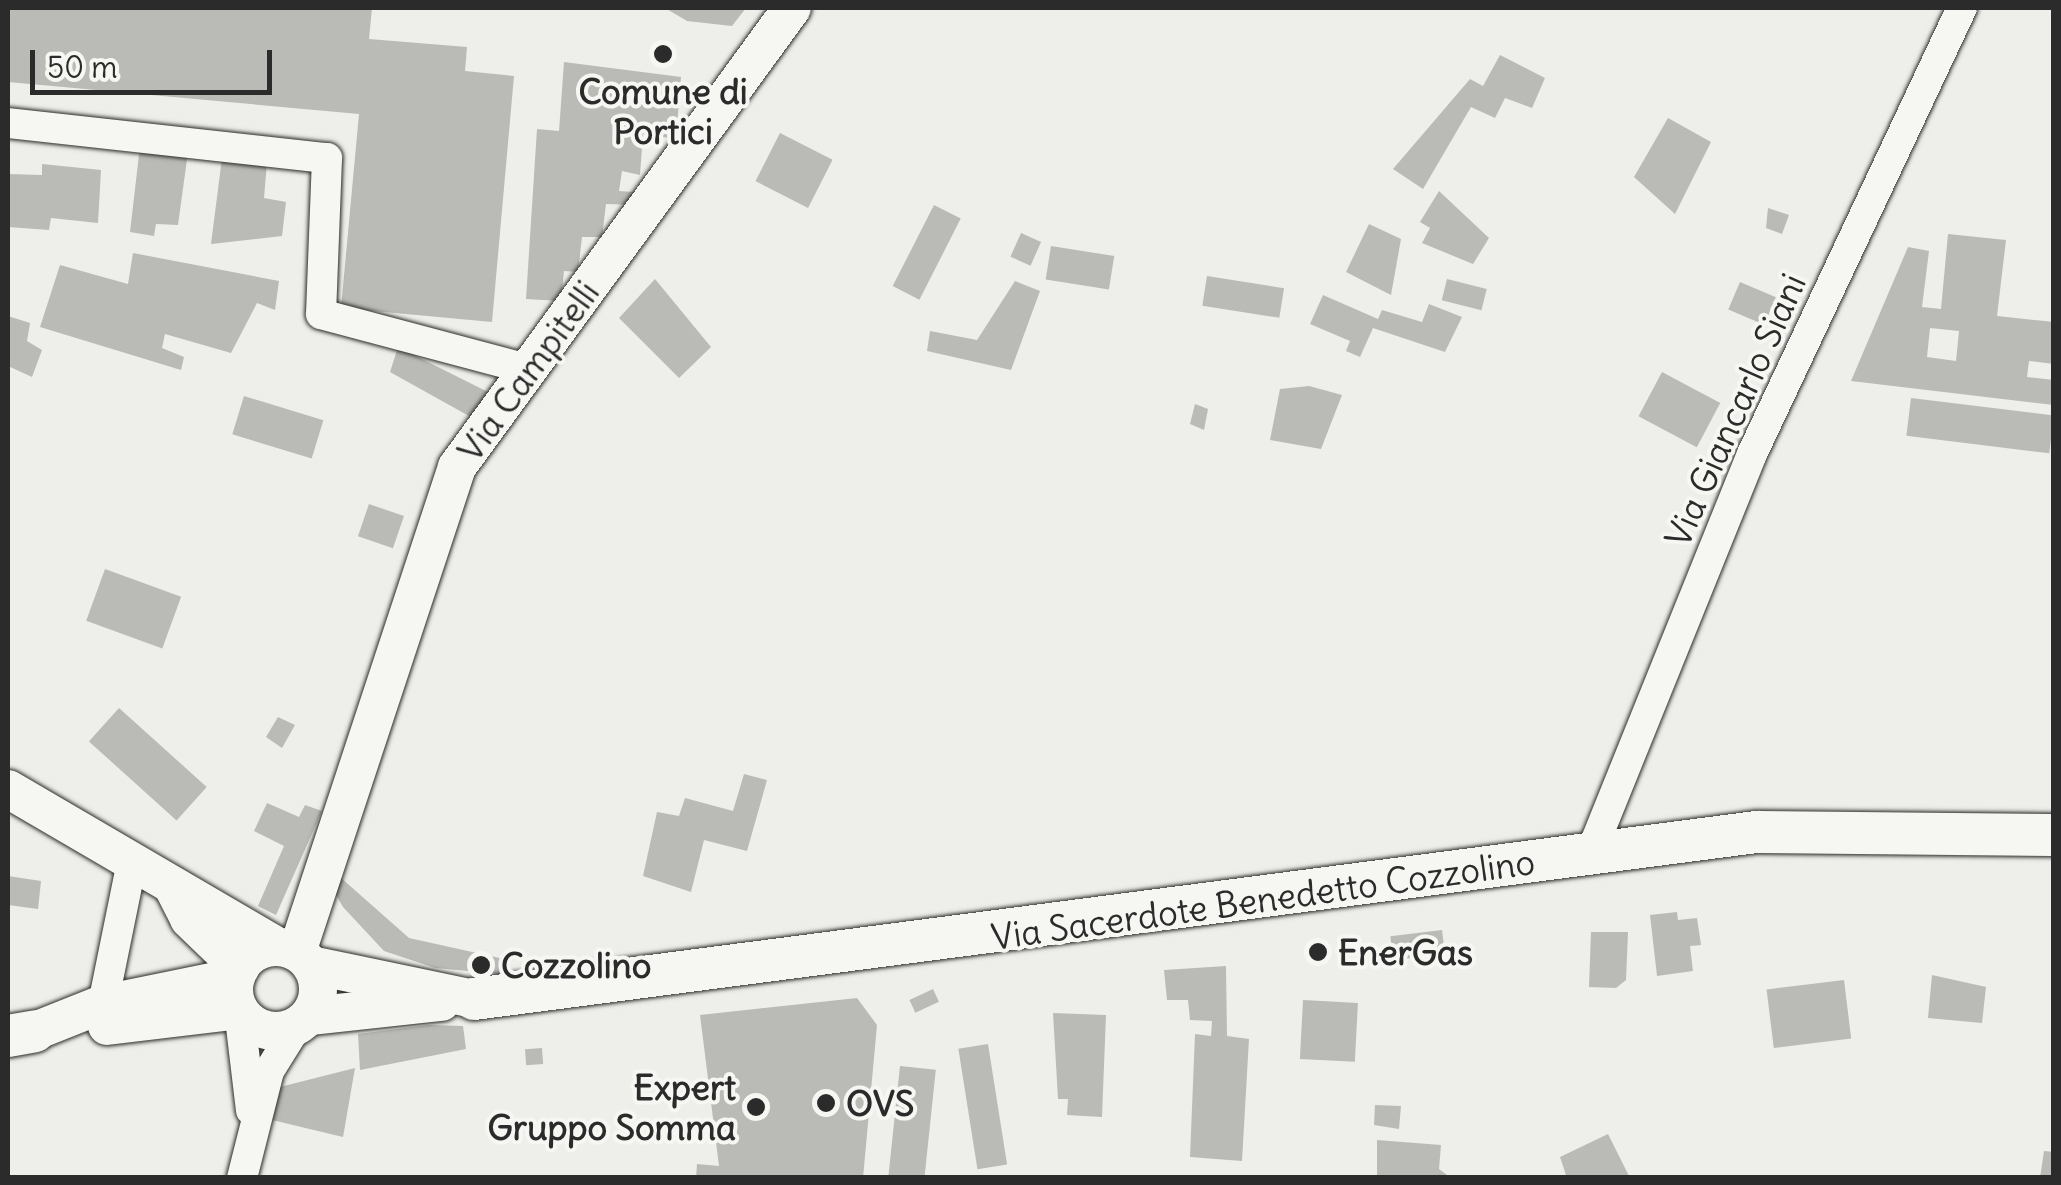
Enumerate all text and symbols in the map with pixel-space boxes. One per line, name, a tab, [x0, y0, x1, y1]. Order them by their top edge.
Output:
scale bar	[35, 30, 278, 92]
marker: Comune di Portici	[652, 43, 674, 65]
text: 50 m	[47, 48, 117, 86]
place label: Comune di Portici	[578, 70, 748, 152]
street label: Via Giancarlo Siani	[1656, 267, 1814, 553]
street label: Via Campitelli	[448, 272, 608, 470]
street label: Via Sacerdote Benedetto Cozzolino	[989, 840, 1537, 958]
place label: EnerGas	[1338, 931, 1473, 973]
marker: EnerGas	[1307, 941, 1329, 963]
place label: Cozzolino	[501, 944, 652, 986]
marker: Cozzolino	[470, 954, 492, 976]
place label: Expert Gruppo Somma	[488, 1066, 736, 1148]
place label: OVS	[846, 1082, 914, 1124]
marker: OVS	[815, 1092, 837, 1114]
marker: Expert Gruppo Somma	[745, 1096, 767, 1118]

